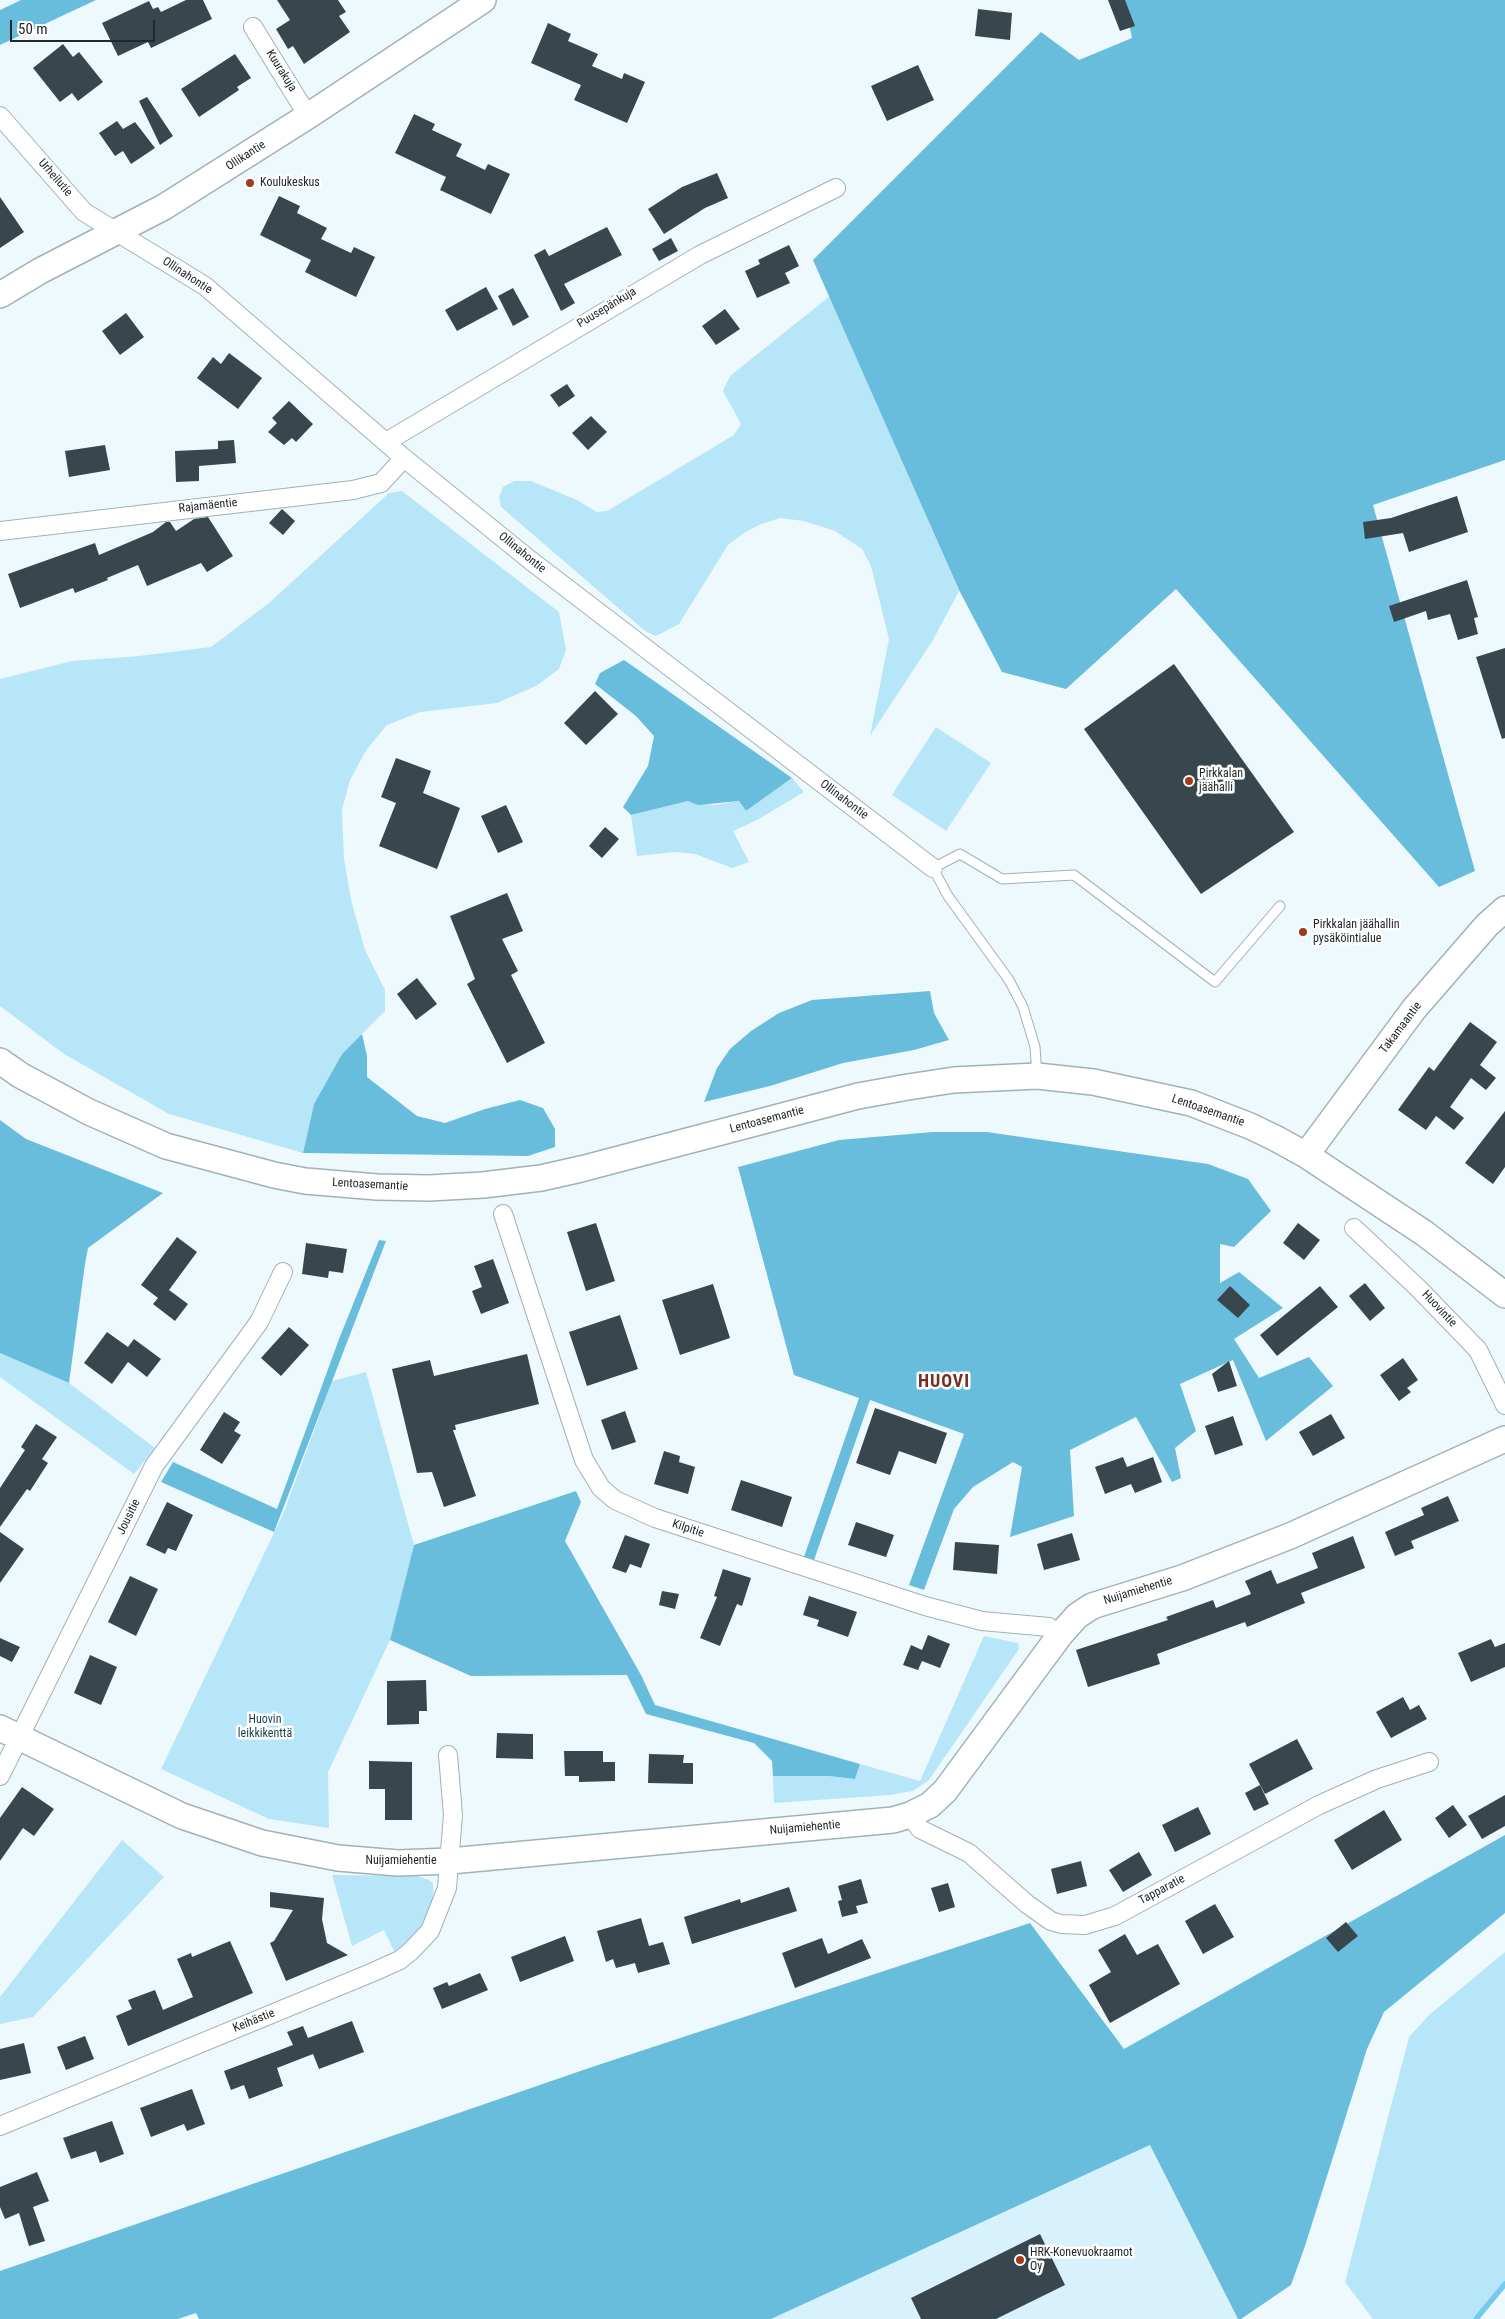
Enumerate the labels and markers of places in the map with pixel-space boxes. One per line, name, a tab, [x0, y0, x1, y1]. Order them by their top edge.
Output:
place label: Koulukeskus	[260, 176, 320, 190]
marker: Koulukeskus	[244, 177, 256, 189]
place label: Pirkkalan jäähalli	[1199, 767, 1243, 795]
marker: Pirkkalan jäähalli	[1183, 775, 1195, 787]
place label: Pirkkalan jäähallin pysäköintialue	[1313, 918, 1399, 946]
marker: Pirkkalan jäähallin pysäköintialue	[1297, 926, 1309, 938]
place label: HRK-Konevuokraamot Oy	[1030, 2246, 1133, 2274]
marker: HRK-Konevuokraamot Oy	[1014, 2254, 1026, 2266]

